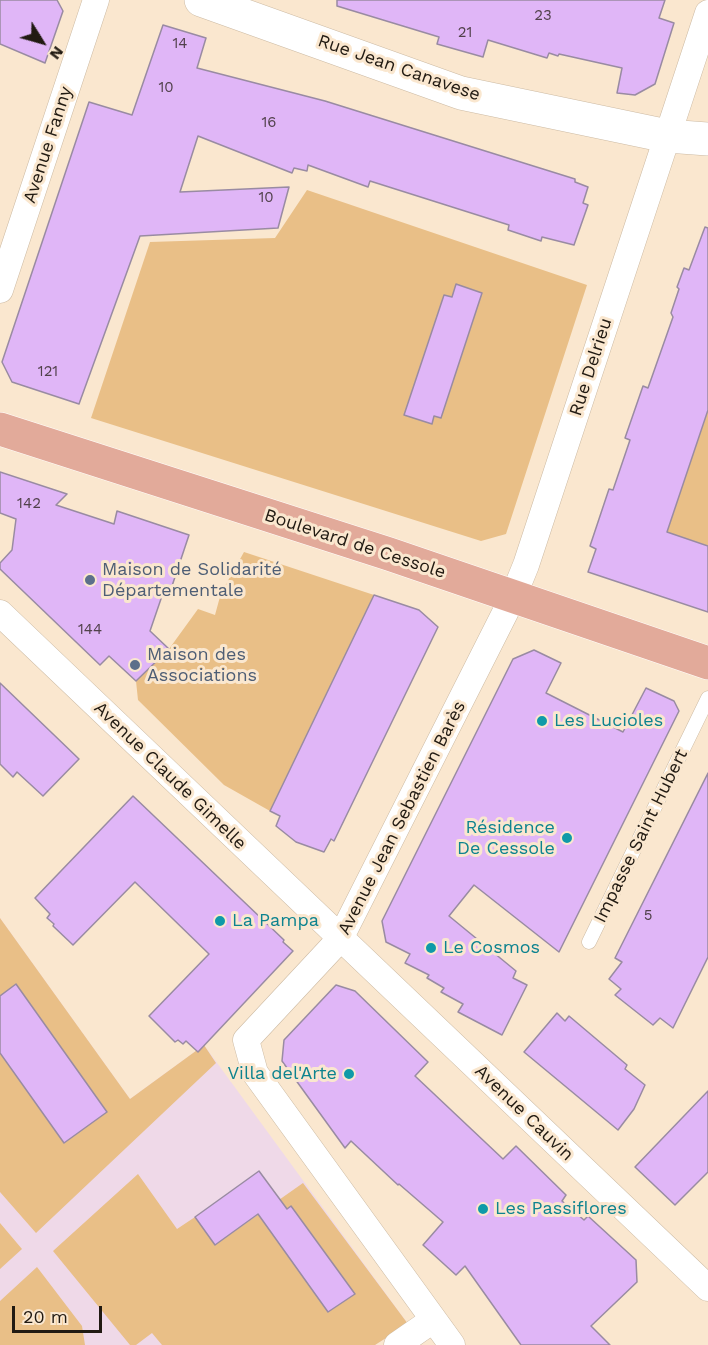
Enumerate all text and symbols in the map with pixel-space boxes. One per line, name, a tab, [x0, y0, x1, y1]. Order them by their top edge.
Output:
house number: 23	[534, 7, 552, 25]
north arrow	[12, 12, 72, 72]
house number: 21	[458, 24, 472, 42]
street label: Rue Jean Canavese	[315, 30, 483, 106]
house number: 14	[172, 35, 188, 53]
text: N	[46, 43, 68, 64]
house number: 10	[158, 79, 174, 97]
street label: Avenue Fanny	[19, 84, 77, 206]
house number: 16	[262, 114, 276, 132]
house number: 10	[258, 189, 274, 207]
street label: Rue Delrieu	[565, 315, 617, 419]
house number: 121	[38, 363, 58, 381]
house number: 142	[17, 495, 41, 513]
street label: Boulevard de Cessole	[262, 504, 448, 584]
place label: Maison de Solidarité Départementale	[102, 559, 282, 602]
marker: Maison de Solidarité Départementale	[83, 573, 97, 587]
house number: 144	[78, 621, 102, 639]
place label: Maison des Associations	[147, 644, 257, 686]
marker: Maison des Associations	[128, 658, 142, 672]
street label: Avenue Claude Gimelle	[89, 698, 251, 854]
street label: Avenue Jean Sebastien Barès	[333, 698, 471, 938]
place label: Les Lucioles	[554, 710, 663, 732]
marker: Les Lucioles	[535, 714, 549, 728]
street label: Impasse Saint Hubert	[590, 746, 692, 926]
place label: Résidence De Cessole	[457, 817, 555, 860]
marker: Résidence De Cessole	[560, 831, 574, 845]
house number: 5	[644, 907, 652, 925]
place label: La Pampa	[232, 910, 319, 932]
marker: La Pampa	[213, 914, 227, 928]
place label: Le Cosmos	[443, 937, 540, 959]
marker: Le Cosmos	[424, 941, 438, 955]
street label: Avenue Cauvin	[470, 1061, 578, 1165]
place label: Villa del'Arte	[227, 1063, 337, 1085]
marker: Villa del'Arte	[342, 1067, 356, 1081]
place label: Les Passiflores	[495, 1198, 627, 1220]
marker: Les Passiflores	[476, 1202, 490, 1216]
scale bar	[15, 1294, 105, 1332]
text: 20 m	[23, 1306, 68, 1327]

